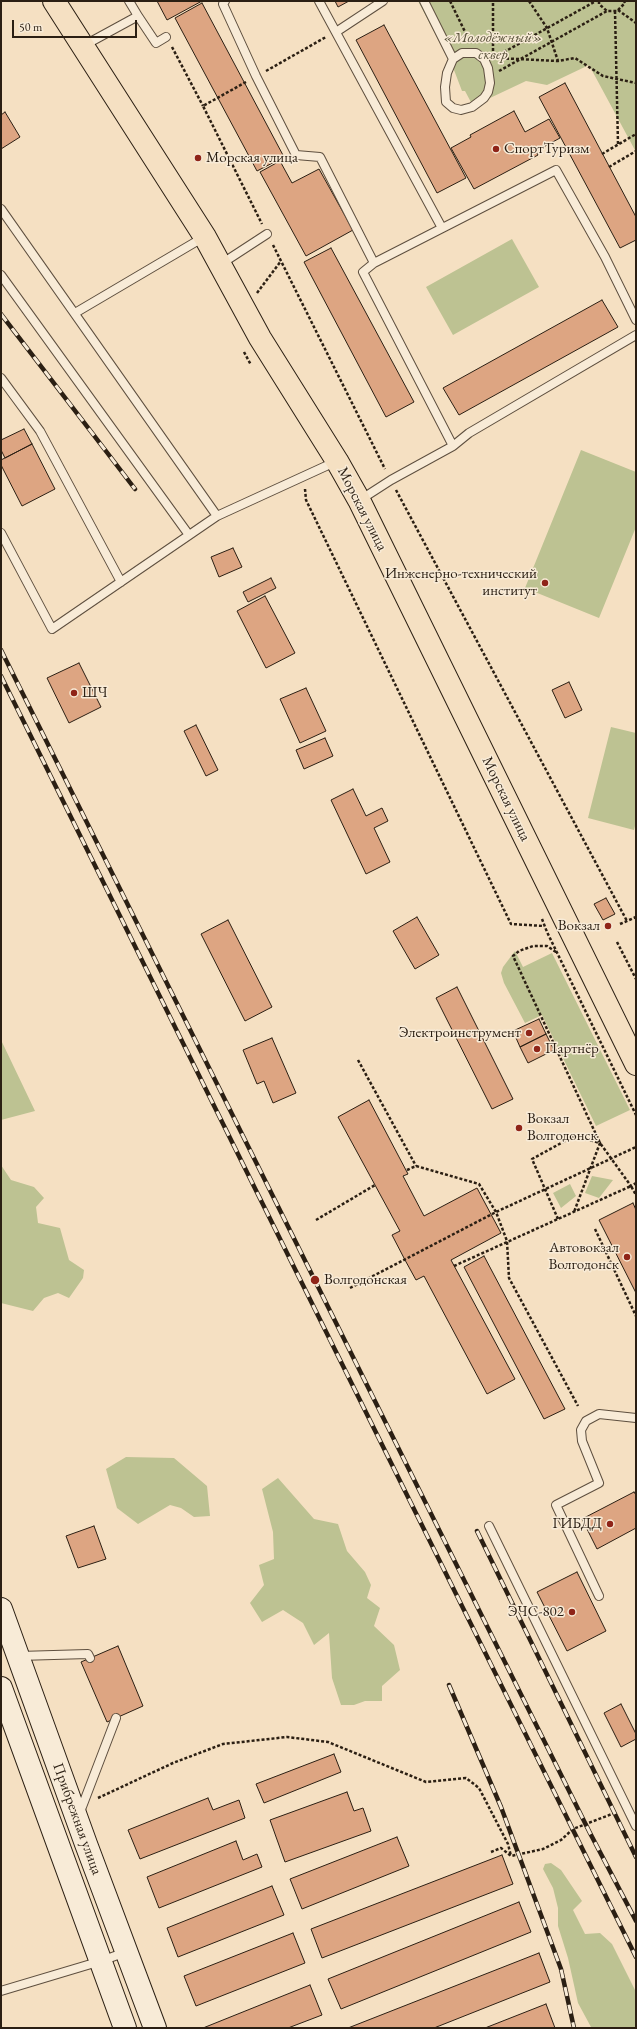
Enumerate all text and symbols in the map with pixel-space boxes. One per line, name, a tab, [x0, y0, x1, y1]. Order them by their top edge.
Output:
scale bar	[14, 12, 139, 38]
text: 50 m	[19, 19, 42, 35]
park label: «Молодёжный» сквер	[443, 29, 543, 64]
place label: СпортТуризм	[504, 140, 589, 158]
marker: СпортТуризм	[491, 144, 501, 154]
place label: Морская улица	[206, 149, 298, 167]
marker: Морская улица	[193, 153, 203, 163]
street label: Морская улица	[333, 464, 391, 554]
place label: Инженерно-технический институт	[385, 565, 537, 600]
marker: Инженерно-технический институт	[540, 578, 550, 588]
place label: ШЧ	[82, 684, 108, 702]
marker: ШЧ	[69, 688, 79, 698]
street label: Морская улица	[478, 754, 534, 844]
place label: Вокзал	[558, 917, 600, 935]
marker: Вокзал	[603, 921, 613, 931]
place label: Электроинструмент	[399, 1024, 521, 1042]
marker: Электроинструмент	[524, 1028, 534, 1038]
place label: Партнёр	[545, 1040, 599, 1058]
marker: Партнёр	[532, 1044, 542, 1054]
place label: Вокзал Волгодонск	[527, 1110, 598, 1145]
marker: Вокзал Волгодонск	[514, 1123, 524, 1133]
place label: Автовокзал Волгодонск	[548, 1239, 619, 1274]
marker: Автовокзал Волгодонск	[622, 1252, 632, 1262]
place label: Волгодонская	[324, 1271, 407, 1289]
marker: Волгодонская	[309, 1274, 321, 1286]
place label: ГИБДД	[553, 1515, 602, 1533]
marker: ГИБДД	[605, 1519, 615, 1529]
place label: ЭЧС-802	[508, 1603, 564, 1621]
marker: ЭЧС-802	[567, 1607, 577, 1617]
street label: Прибрежная улица	[48, 1761, 106, 1877]

